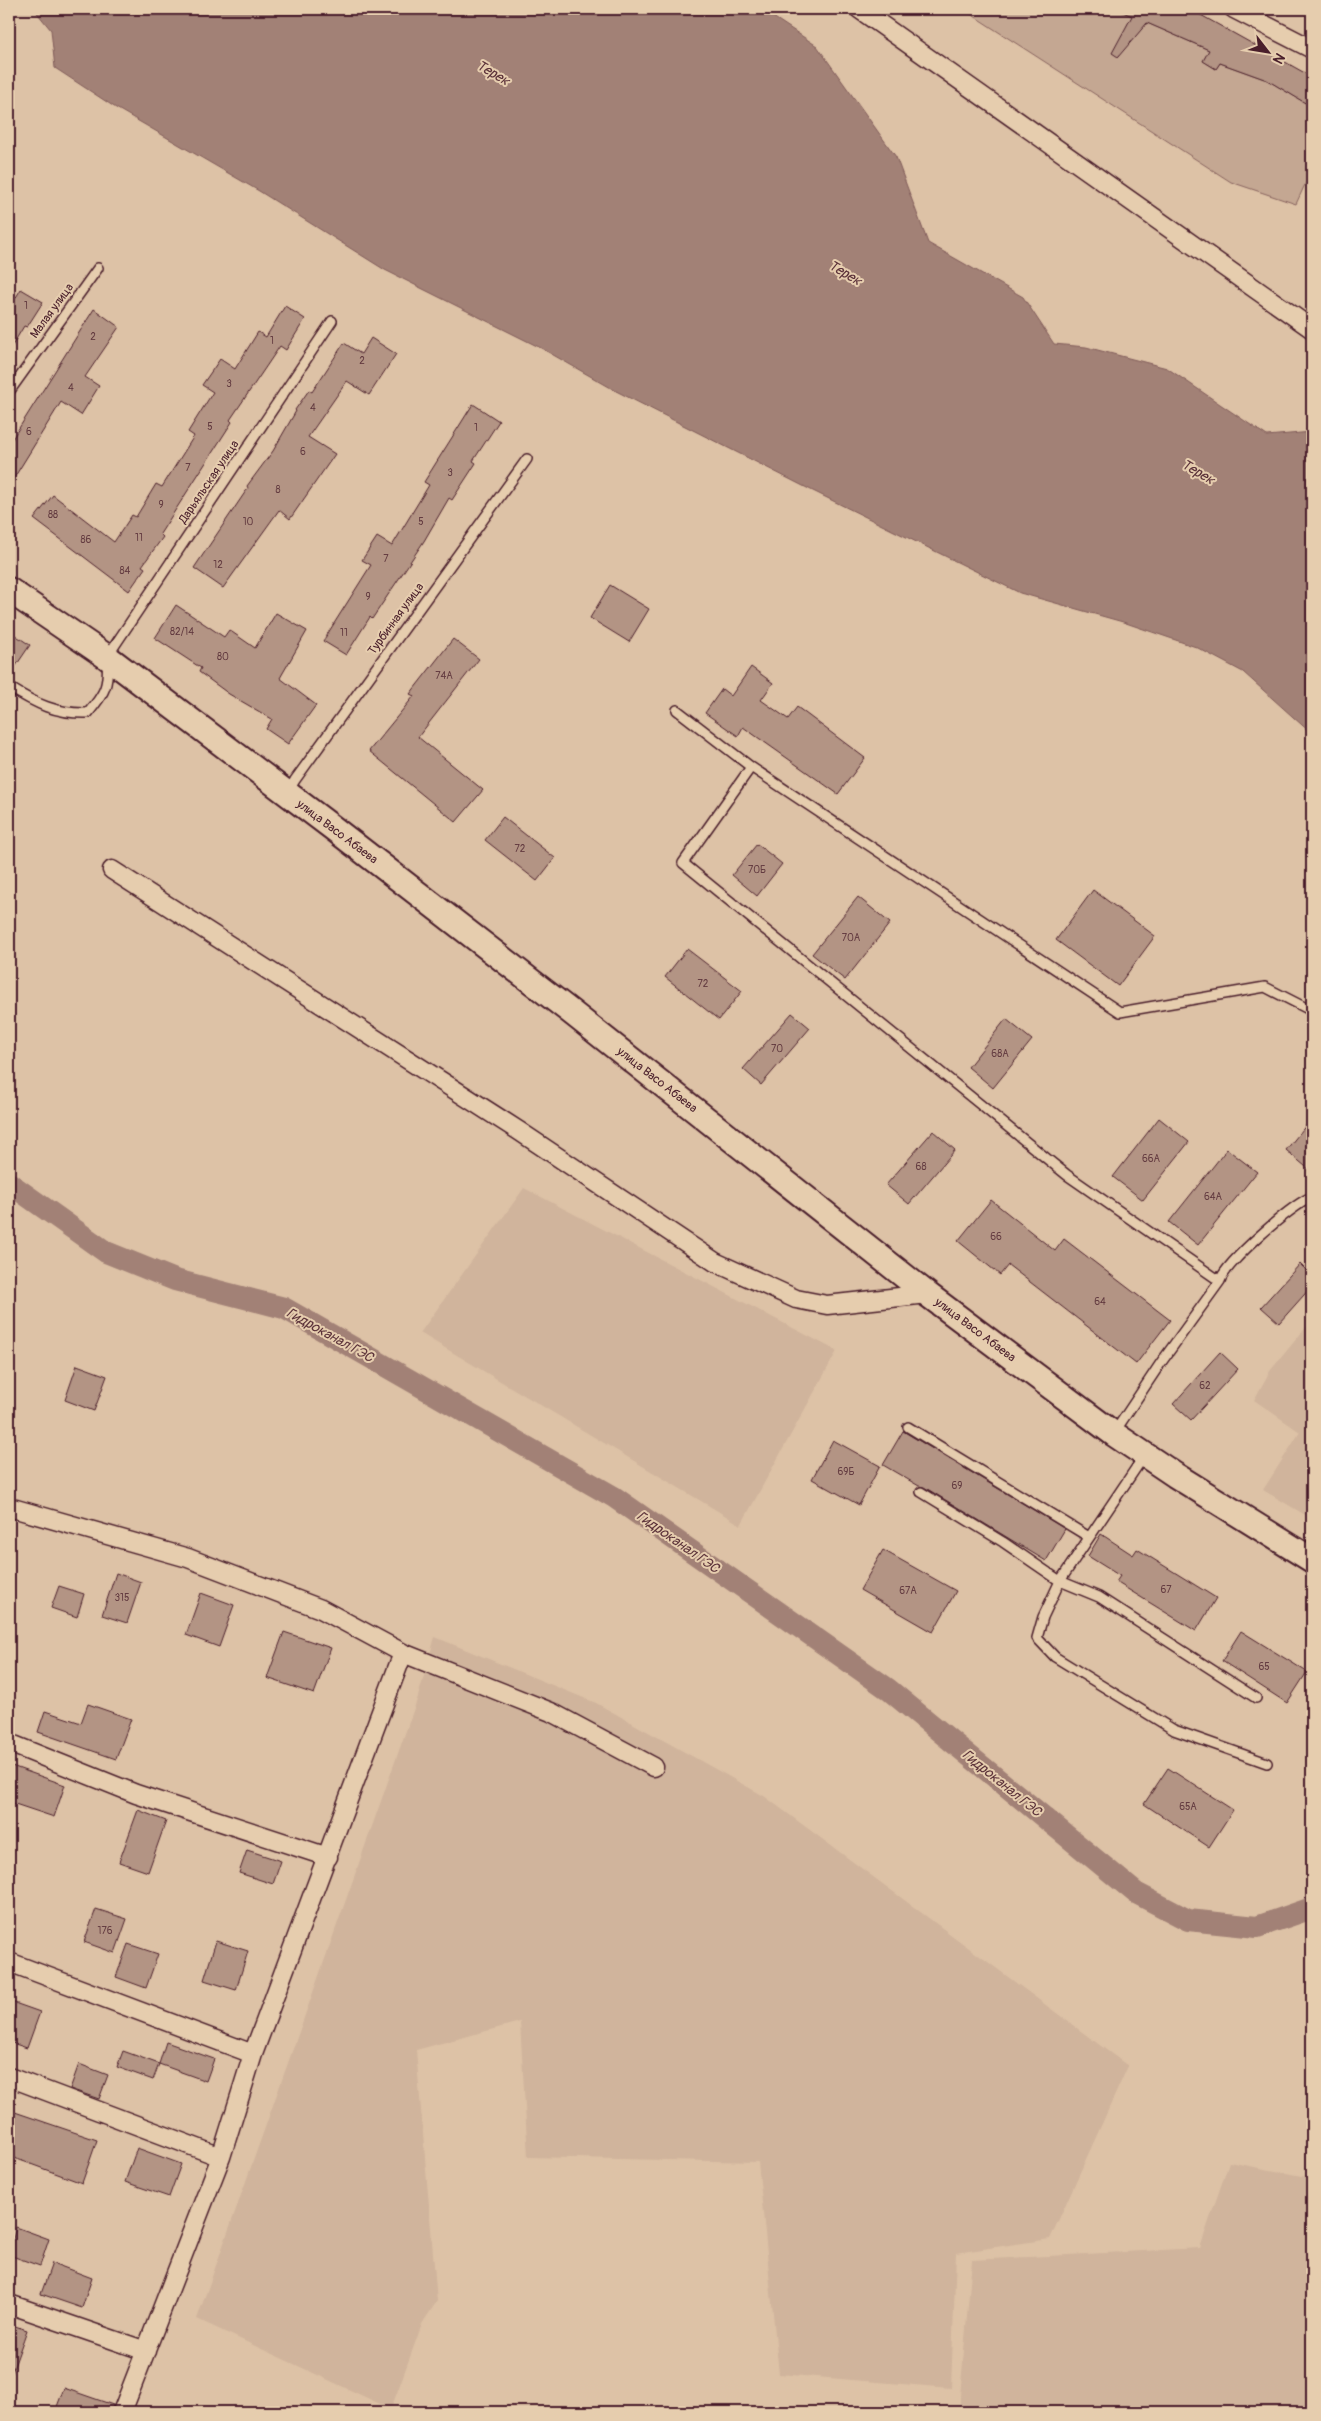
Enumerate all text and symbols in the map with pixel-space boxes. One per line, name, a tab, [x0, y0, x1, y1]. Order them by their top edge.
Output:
north arrow	[1244, 28, 1294, 78]
text: N	[1269, 50, 1288, 67]
water label: Терек	[473, 57, 514, 90]
water label: Терек	[825, 257, 866, 290]
street label: Малая улица	[27, 280, 77, 341]
house number: 1	[24, 300, 28, 312]
house number: 2	[90, 331, 96, 343]
house number: 1	[270, 335, 274, 347]
house number: 2	[359, 355, 365, 367]
house number: 3	[226, 378, 232, 390]
house number: 4	[68, 382, 74, 394]
house number: 4	[310, 402, 316, 414]
house number: 5	[207, 421, 213, 433]
house number: 1	[474, 422, 478, 434]
house number: 6	[26, 426, 32, 438]
street label: Дарьяльская улица	[175, 437, 243, 527]
house number: 6	[300, 446, 306, 458]
water label: Терек	[1178, 456, 1219, 489]
house number: 7	[185, 462, 191, 474]
house number: 3	[447, 467, 453, 479]
house number: 8	[275, 484, 281, 496]
house number: 9	[158, 499, 164, 511]
house number: 88	[48, 509, 58, 521]
house number: 10	[243, 516, 254, 528]
house number: 5	[418, 516, 424, 528]
house number: 11	[135, 532, 143, 544]
house number: 86	[81, 534, 92, 546]
house number: 7	[383, 553, 389, 565]
house number: 12	[213, 559, 223, 571]
house number: 84	[120, 565, 131, 577]
street label: Турбинная улица	[365, 580, 427, 658]
house number: 9	[365, 591, 371, 603]
house number: 82/14	[170, 626, 194, 638]
house number: 11	[340, 627, 348, 639]
house number: 80	[217, 651, 229, 663]
house number: 74А	[435, 670, 453, 682]
street label: улица Васо Абаева	[293, 796, 381, 868]
house number: 72	[515, 843, 526, 855]
house number: 70Б	[748, 864, 766, 876]
house number: 70А	[842, 932, 861, 944]
house number: 72	[698, 978, 709, 990]
street label: улица Васо Абаева	[613, 1043, 700, 1116]
house number: 70	[771, 1043, 783, 1055]
house number: 68А	[991, 1048, 1009, 1060]
house number: 66А	[1142, 1153, 1161, 1165]
house number: 68	[916, 1161, 926, 1173]
house number: 64А	[1204, 1191, 1223, 1203]
house number: 66	[990, 1231, 1002, 1243]
street label: улица Васо Абаева	[931, 1294, 1019, 1366]
house number: 64	[1094, 1296, 1106, 1308]
water label: Гидроканал ГЭС	[284, 1304, 378, 1367]
house number: 62	[1199, 1380, 1211, 1392]
house number: 69Б	[838, 1466, 854, 1478]
house number: 69	[952, 1480, 962, 1492]
water label: Гидроканал ГЭС	[633, 1507, 724, 1578]
house number: 67	[1160, 1584, 1172, 1596]
house number: 67А	[899, 1585, 917, 1597]
house number: 315	[115, 1592, 129, 1604]
house number: 65	[1258, 1661, 1270, 1673]
water label: Гидроканал ГЭС	[959, 1746, 1046, 1821]
house number: 65А	[1179, 1801, 1197, 1813]
house number: 176	[97, 1925, 113, 1937]

